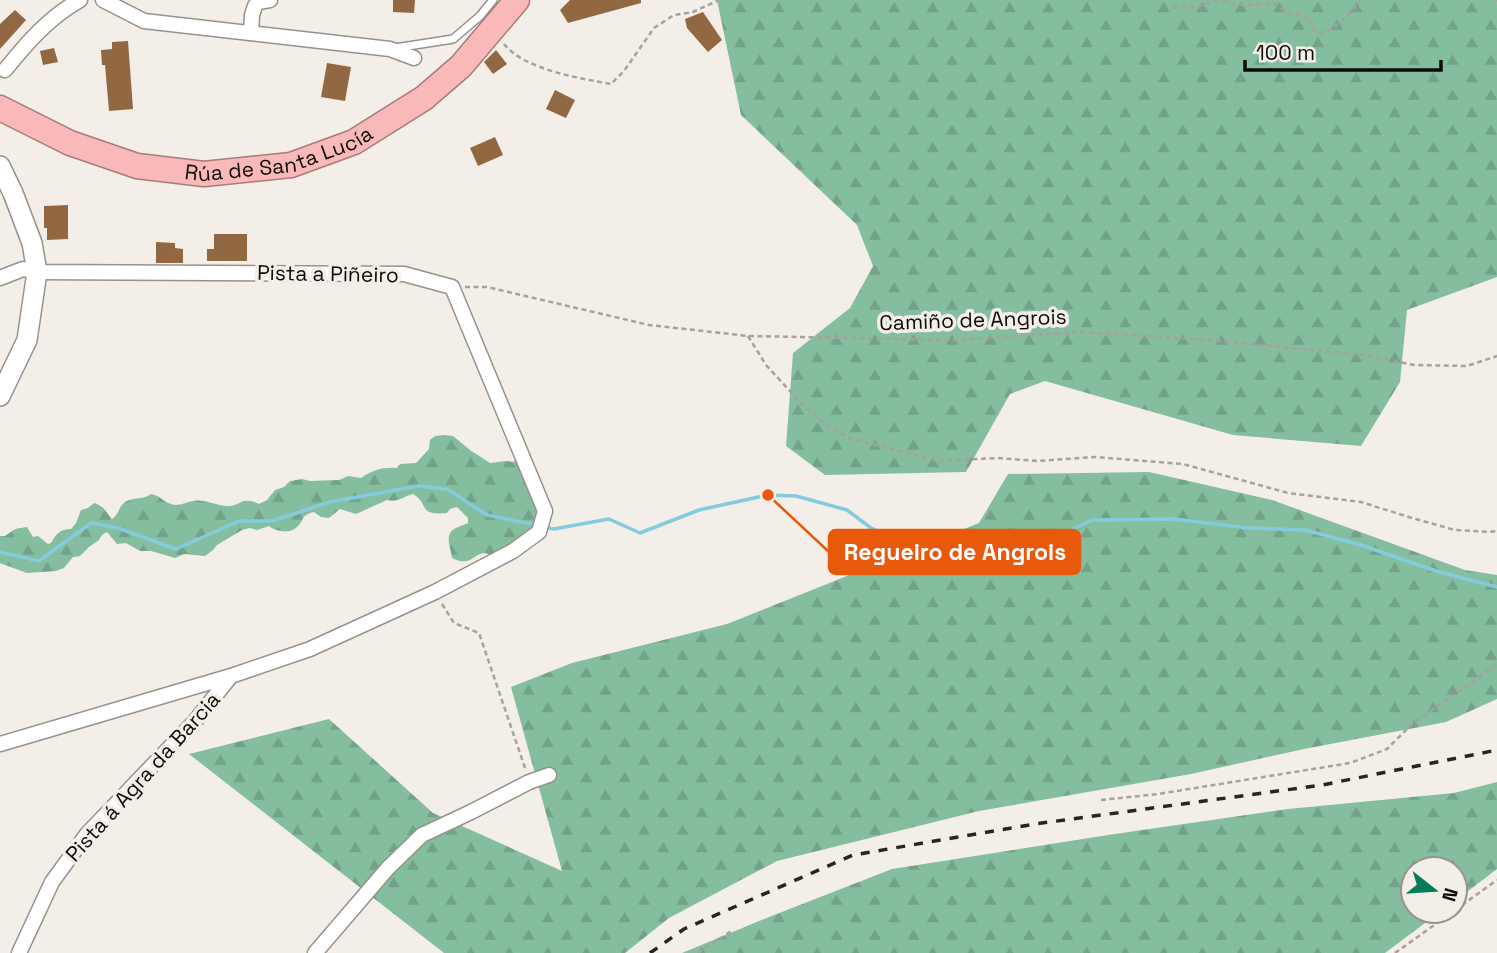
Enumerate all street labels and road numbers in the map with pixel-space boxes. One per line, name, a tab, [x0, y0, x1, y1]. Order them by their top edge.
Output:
street label: Rúa de Santa Lucía	[183, 120, 378, 188]
street label: Pista a Piñeiro	[257, 259, 399, 288]
street label: Camiño de Angrois	[879, 303, 1067, 336]
street label: Pista á Agra da Barcia	[59, 686, 226, 867]

